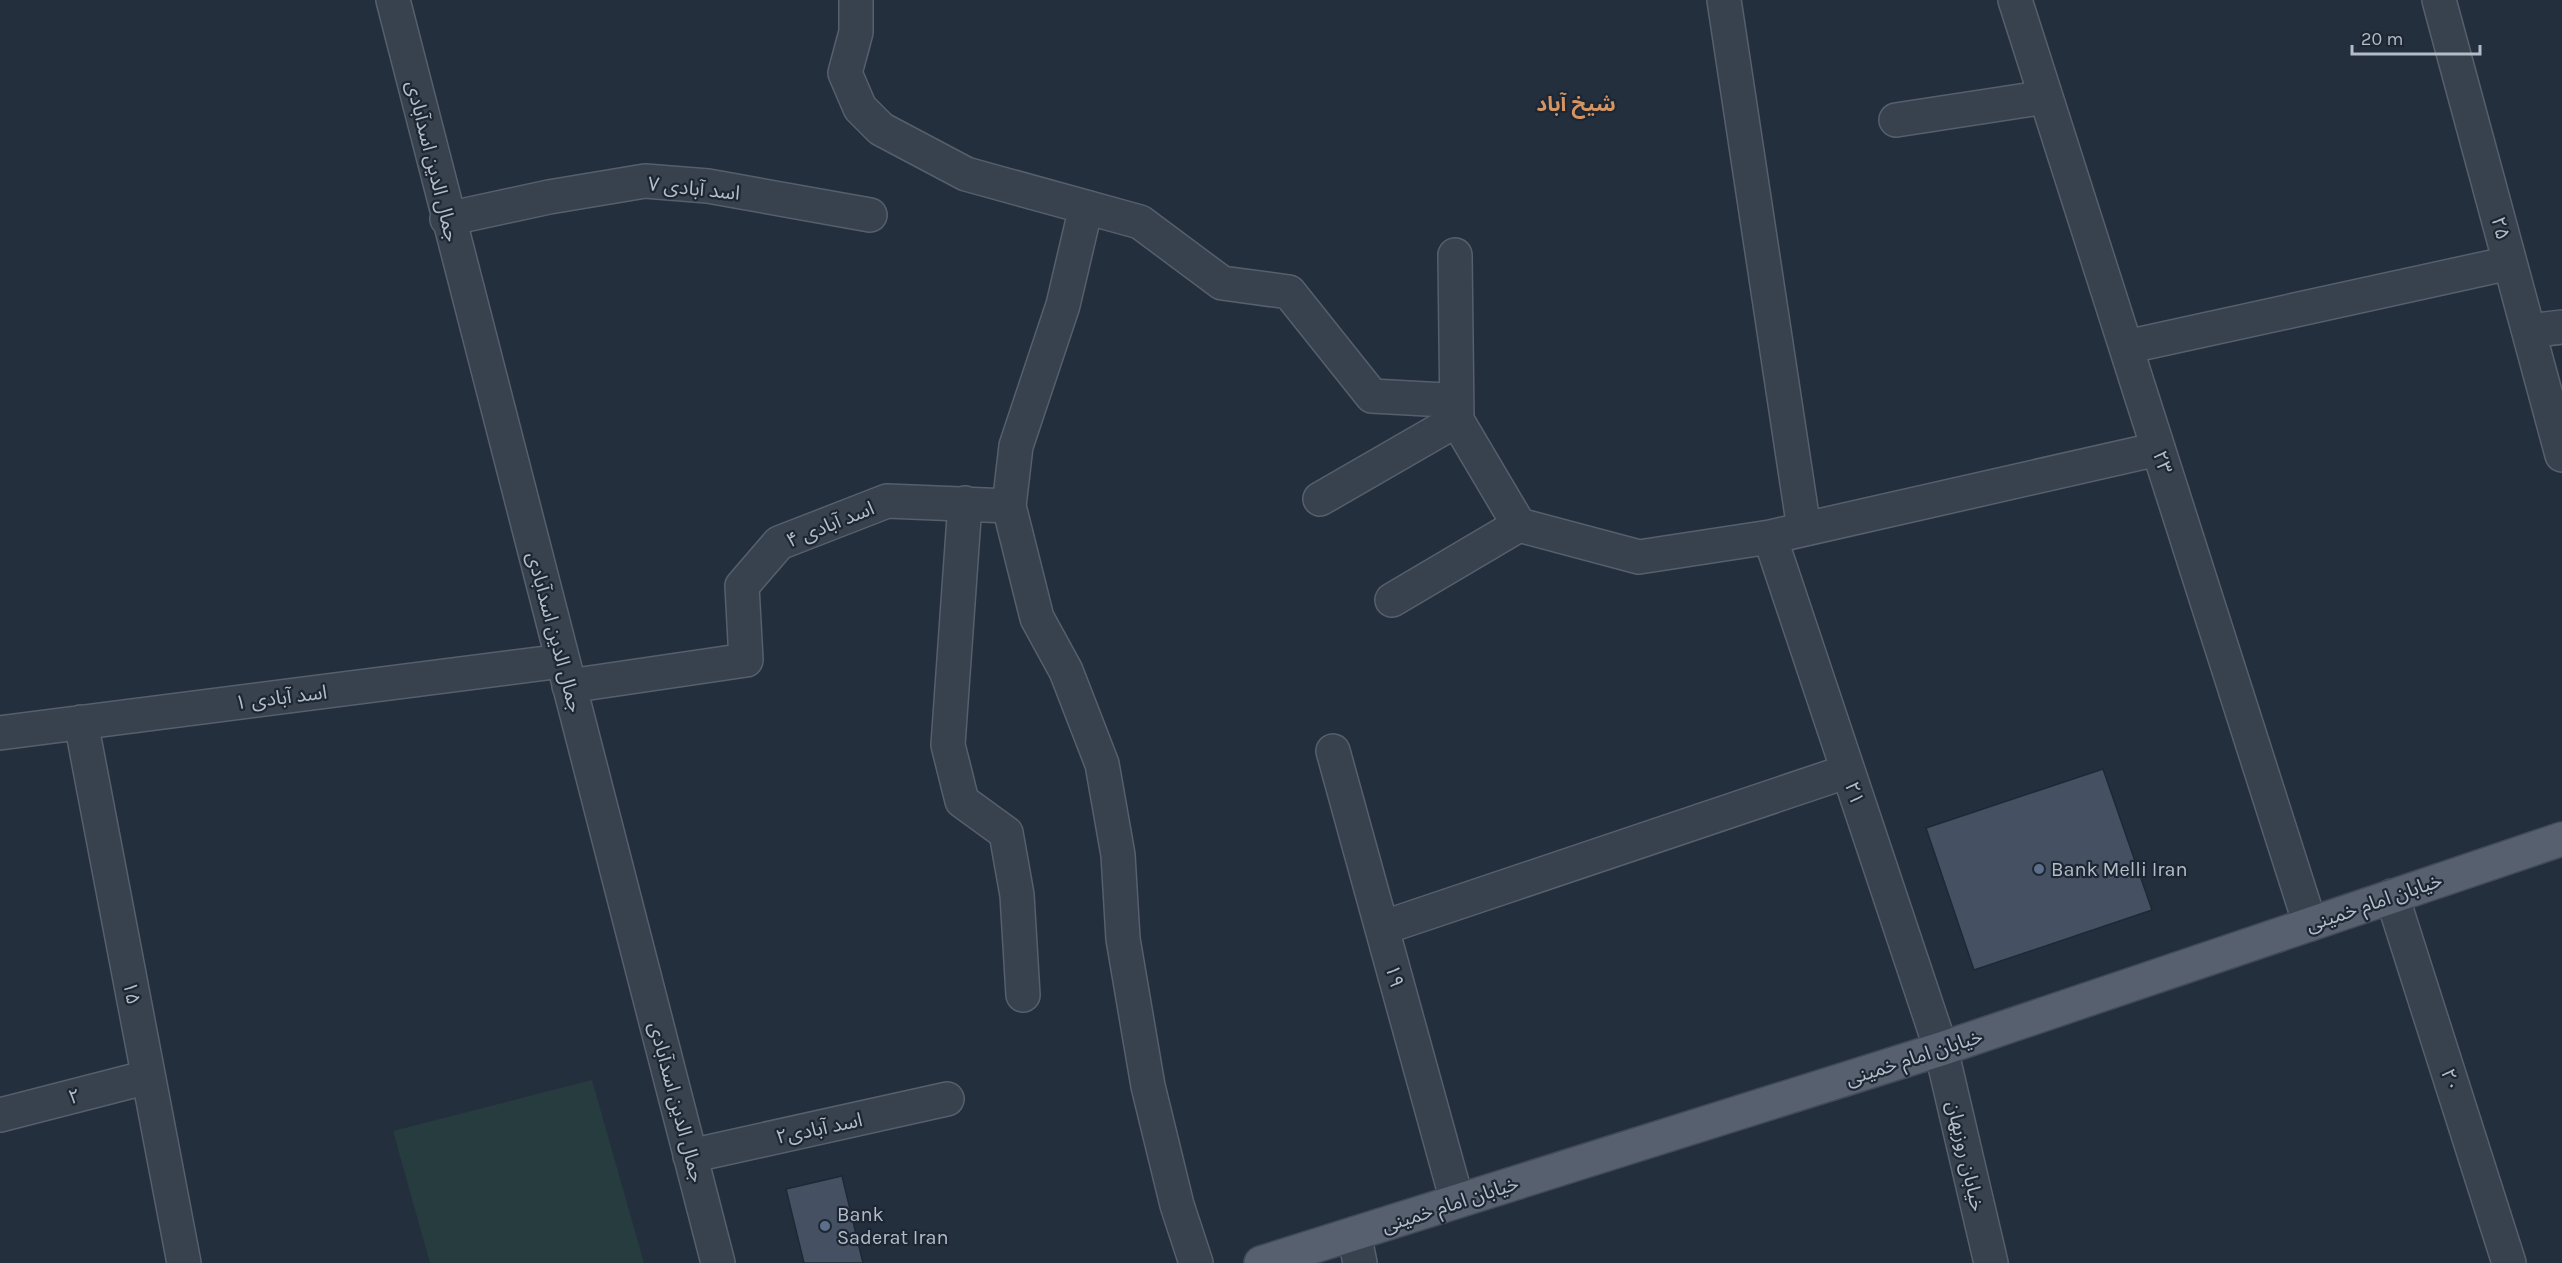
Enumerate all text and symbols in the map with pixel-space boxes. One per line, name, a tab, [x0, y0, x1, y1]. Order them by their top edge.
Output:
scale bar	[2352, 18, 2480, 56]
text: 20 m	[2361, 28, 2403, 50]
street label: جمال الدین اسدآبادی	[401, 78, 464, 244]
district label: شیخ آباد	[1536, 92, 1616, 119]
street label: اسد آبادی ۷	[647, 172, 741, 205]
street label: ۲۵	[2486, 214, 2515, 242]
street label: ۲۳	[2148, 448, 2177, 477]
street label: اسد آبادی ۴	[783, 496, 877, 552]
street label: جمال الدین اسدآبادی	[522, 549, 587, 715]
street label: اسد آبادی ۱	[234, 680, 328, 715]
street label: ۲۱	[1840, 779, 1869, 808]
place label: Bank Melli Iran	[2051, 858, 2188, 881]
marker: Bank Melli Iran	[2032, 862, 2046, 876]
street label: خیابان امام خمینی	[2303, 868, 2446, 939]
street label: ۱۹	[1380, 962, 1409, 990]
street label: ۱۵	[118, 980, 145, 1007]
street label: جمال الدین اسدآبادی	[644, 1019, 709, 1185]
street label: خیابان امام خمینی	[1843, 1025, 1986, 1093]
street label: ۲۰	[2436, 1066, 2465, 1095]
street label: ۲	[66, 1084, 82, 1109]
street label: خیابان روزبهان	[1942, 1099, 1989, 1214]
street label: اسد آبادی۲	[774, 1108, 865, 1149]
street label: خیابان امام خمینی	[1379, 1172, 1522, 1240]
place label: Bank Saderat Iran	[837, 1203, 949, 1249]
marker: Bank Saderat Iran	[818, 1219, 832, 1233]

